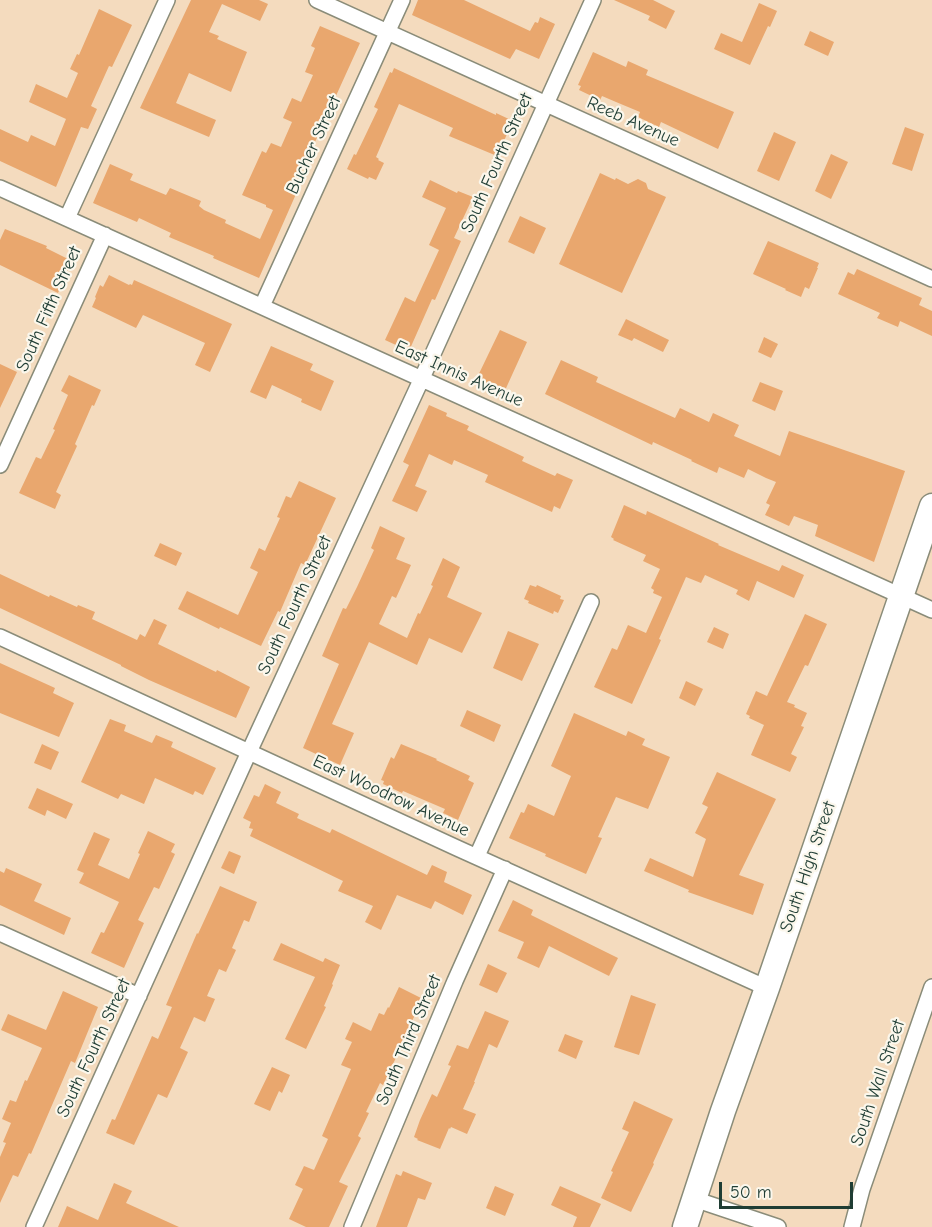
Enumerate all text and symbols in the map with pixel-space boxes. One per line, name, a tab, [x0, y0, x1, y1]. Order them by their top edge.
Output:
street label: South Fourth Street	[457, 90, 537, 236]
street label: Bucher Street	[282, 92, 346, 198]
street label: Reeb Avenue	[583, 92, 683, 152]
street label: South Fifth Street	[12, 243, 86, 375]
street label: East Innis Avenue	[392, 336, 526, 412]
street label: South Fourth Street	[253, 532, 337, 678]
street label: East Woodrow Avenue	[309, 750, 473, 842]
street label: South High Street	[776, 799, 840, 935]
street label: South Third Street	[372, 971, 446, 1109]
street label: South Fourth Street	[52, 975, 136, 1121]
street label: South Wall Street	[846, 1017, 910, 1149]
scale bar	[722, 1170, 856, 1208]
text: 50 m	[730, 1182, 772, 1203]

